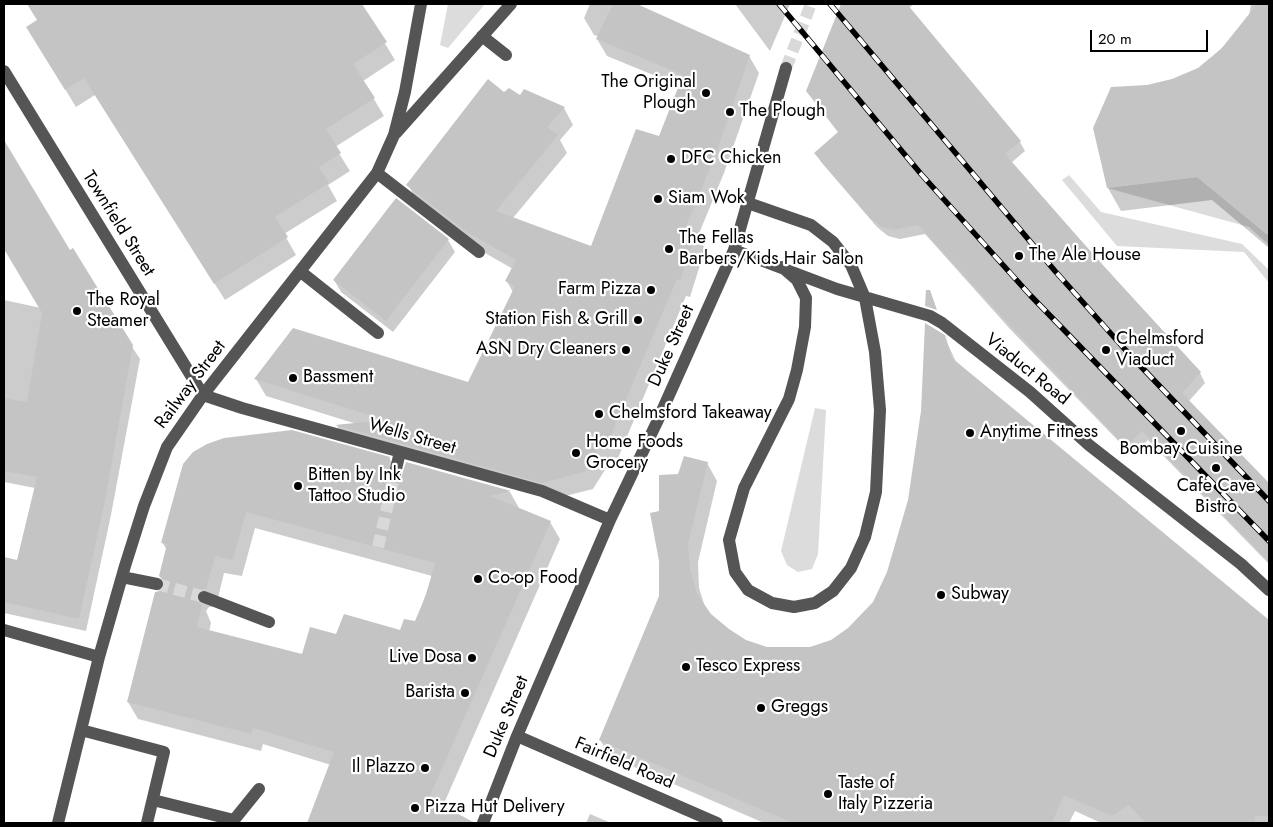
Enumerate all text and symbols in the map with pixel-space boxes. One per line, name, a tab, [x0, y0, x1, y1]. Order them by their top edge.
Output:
scale bar	[1093, 20, 1210, 52]
text: 20 m	[1098, 28, 1132, 50]
place label: The Original Plough	[601, 72, 696, 115]
marker: The Original Plough	[700, 87, 712, 99]
place label: The Plough	[740, 101, 825, 123]
marker: The Plough	[724, 106, 736, 118]
place label: DFC Chicken	[681, 148, 781, 170]
marker: DFC Chicken	[665, 153, 677, 165]
street label: Townfield Street	[77, 168, 159, 280]
place label: Siam Wok	[668, 188, 745, 210]
marker: Siam Wok	[652, 193, 664, 205]
place label: The Fellas Barbers/Kids Hair Salon	[679, 228, 864, 270]
marker: The Fellas Barbers/Kids Hair Salon	[663, 243, 675, 255]
place label: The Ale House	[1029, 245, 1141, 267]
marker: The Ale House	[1013, 250, 1025, 262]
place label: Farm Pizza	[558, 279, 641, 301]
marker: Farm Pizza	[645, 284, 657, 296]
place label: The Royal Steamer	[87, 290, 160, 332]
street label: Duke Street	[644, 302, 700, 390]
marker: The Royal Steamer	[71, 305, 83, 317]
place label: Station Fish & Grill	[485, 309, 628, 331]
marker: Station Fish & Grill	[632, 314, 644, 326]
street label: Viaduct Road	[981, 329, 1073, 411]
place label: Chelmsford Viaduct	[1116, 329, 1204, 372]
street label: Railway Street	[151, 337, 231, 433]
place label: ASN Dry Cleaners	[476, 339, 616, 361]
marker: ASN Dry Cleaners	[620, 344, 632, 356]
marker: Chelmsford Viaduct	[1100, 344, 1112, 356]
place label: Bassment	[303, 367, 373, 389]
marker: Bassment	[287, 372, 299, 384]
place label: Chelmsford Takeaway	[609, 403, 772, 425]
marker: Chelmsford Takeaway	[593, 408, 605, 420]
street label: Wells Street	[366, 414, 458, 460]
place label: Anytime Fitness	[980, 422, 1098, 444]
marker: Bombay Cuisine	[1175, 425, 1187, 437]
marker: Anytime Fitness	[964, 427, 976, 439]
place label: Home Foods Grocery	[586, 432, 683, 474]
place label: Bombay Cuisine	[1119, 439, 1243, 461]
marker: Home Foods Grocery	[570, 447, 582, 459]
marker: Cafe Cave Bistro	[1210, 462, 1222, 474]
place label: Bitten by Ink Tattoo Studio	[308, 465, 405, 508]
place label: Cafe Cave Bistro	[1177, 476, 1255, 518]
marker: Bitten by Ink Tattoo Studio	[292, 480, 304, 492]
place label: Co-op Food	[488, 568, 578, 590]
marker: Co-op Food	[472, 573, 484, 585]
place label: Subway	[951, 584, 1009, 606]
marker: Subway	[935, 589, 947, 601]
place label: Live Dosa	[389, 647, 462, 669]
marker: Live Dosa	[466, 652, 478, 664]
place label: Tesco Express	[696, 656, 800, 678]
marker: Tesco Express	[680, 661, 692, 673]
street label: Duke Street	[480, 673, 534, 761]
place label: Barista	[405, 682, 455, 704]
marker: Barista	[459, 687, 471, 699]
place label: Greggs	[771, 697, 828, 719]
marker: Greggs	[755, 702, 767, 714]
street label: Fairfield Road	[571, 733, 677, 795]
place label: Il Plazzo	[352, 757, 415, 779]
marker: Il Plazzo	[419, 762, 431, 774]
place label: Taste of Italy Pizzeria	[838, 773, 933, 816]
marker: Taste of Italy Pizzeria	[822, 788, 834, 800]
place label: Pizza Hut Delivery	[425, 797, 565, 819]
marker: Pizza Hut Delivery	[409, 802, 421, 814]

